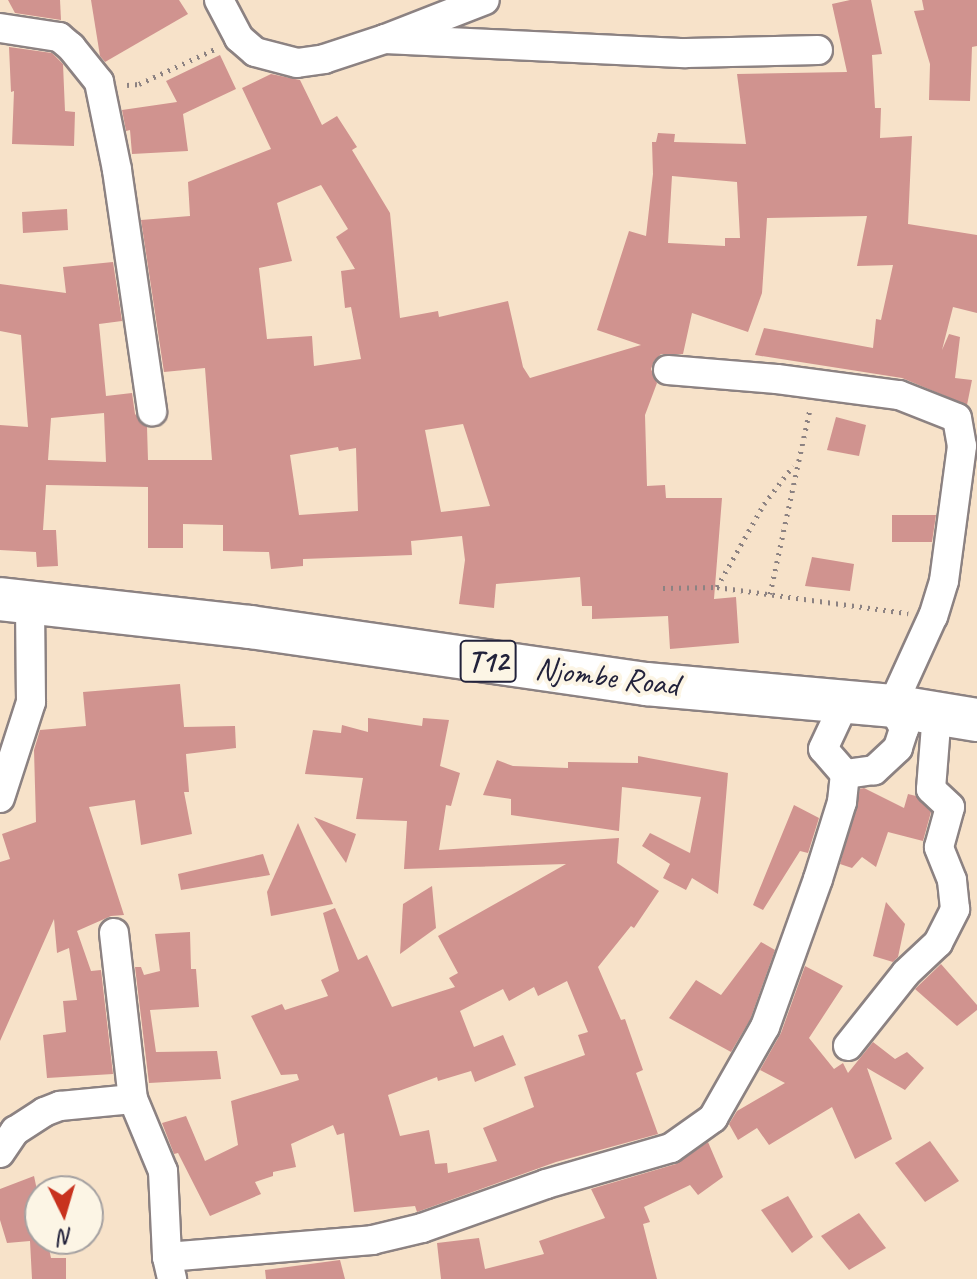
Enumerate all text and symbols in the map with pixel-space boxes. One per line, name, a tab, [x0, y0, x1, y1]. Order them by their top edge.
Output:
road number: T12	[458, 635, 518, 687]
street label: Njombe Road	[534, 649, 680, 705]
north arrow	[24, 1175, 104, 1255]
text: N	[58, 1222, 74, 1251]

